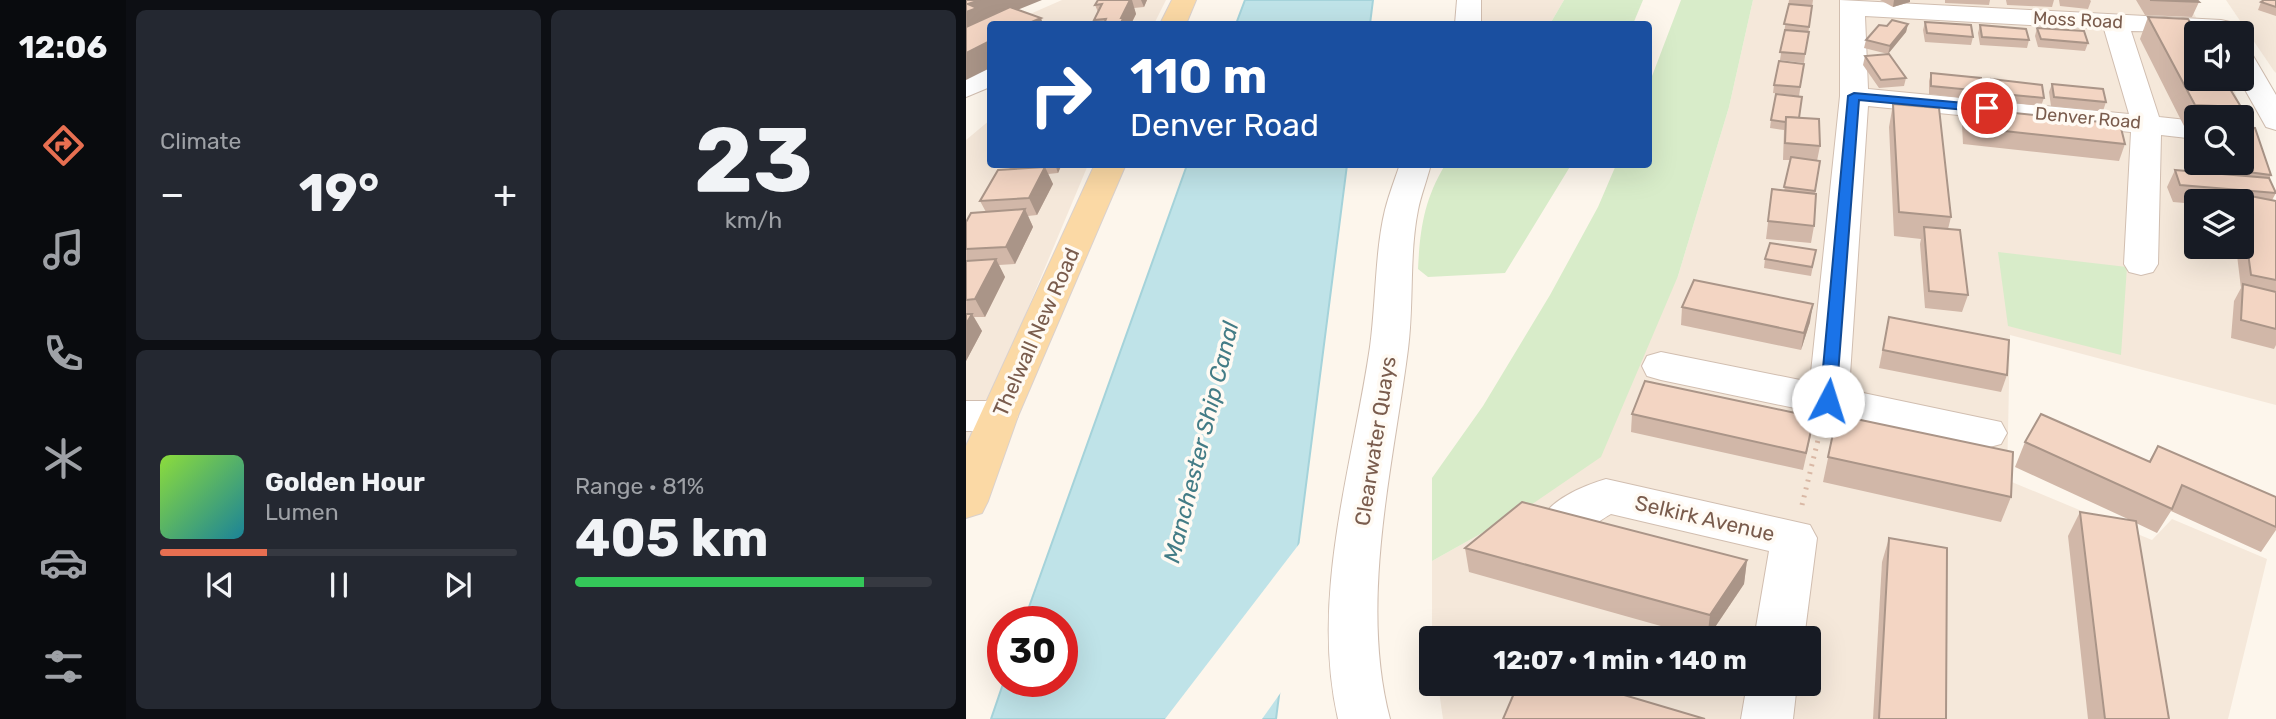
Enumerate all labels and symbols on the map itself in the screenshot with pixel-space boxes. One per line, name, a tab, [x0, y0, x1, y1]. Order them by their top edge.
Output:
street label: Moss Road	[2032, 7, 2124, 33]
pin	[1957, 78, 2017, 138]
street label: Denver Road	[2034, 102, 2142, 134]
street label: Thelwall New Road	[988, 244, 1084, 420]
water label: Manchester Ship Canal	[1157, 318, 1245, 566]
street label: Clearwater Quays	[1349, 354, 1401, 528]
position arrow	[1791, 364, 1865, 438]
street label: Selkirk Avenue	[1633, 490, 1777, 546]
speed limit sign: 30	[987, 606, 1078, 697]

